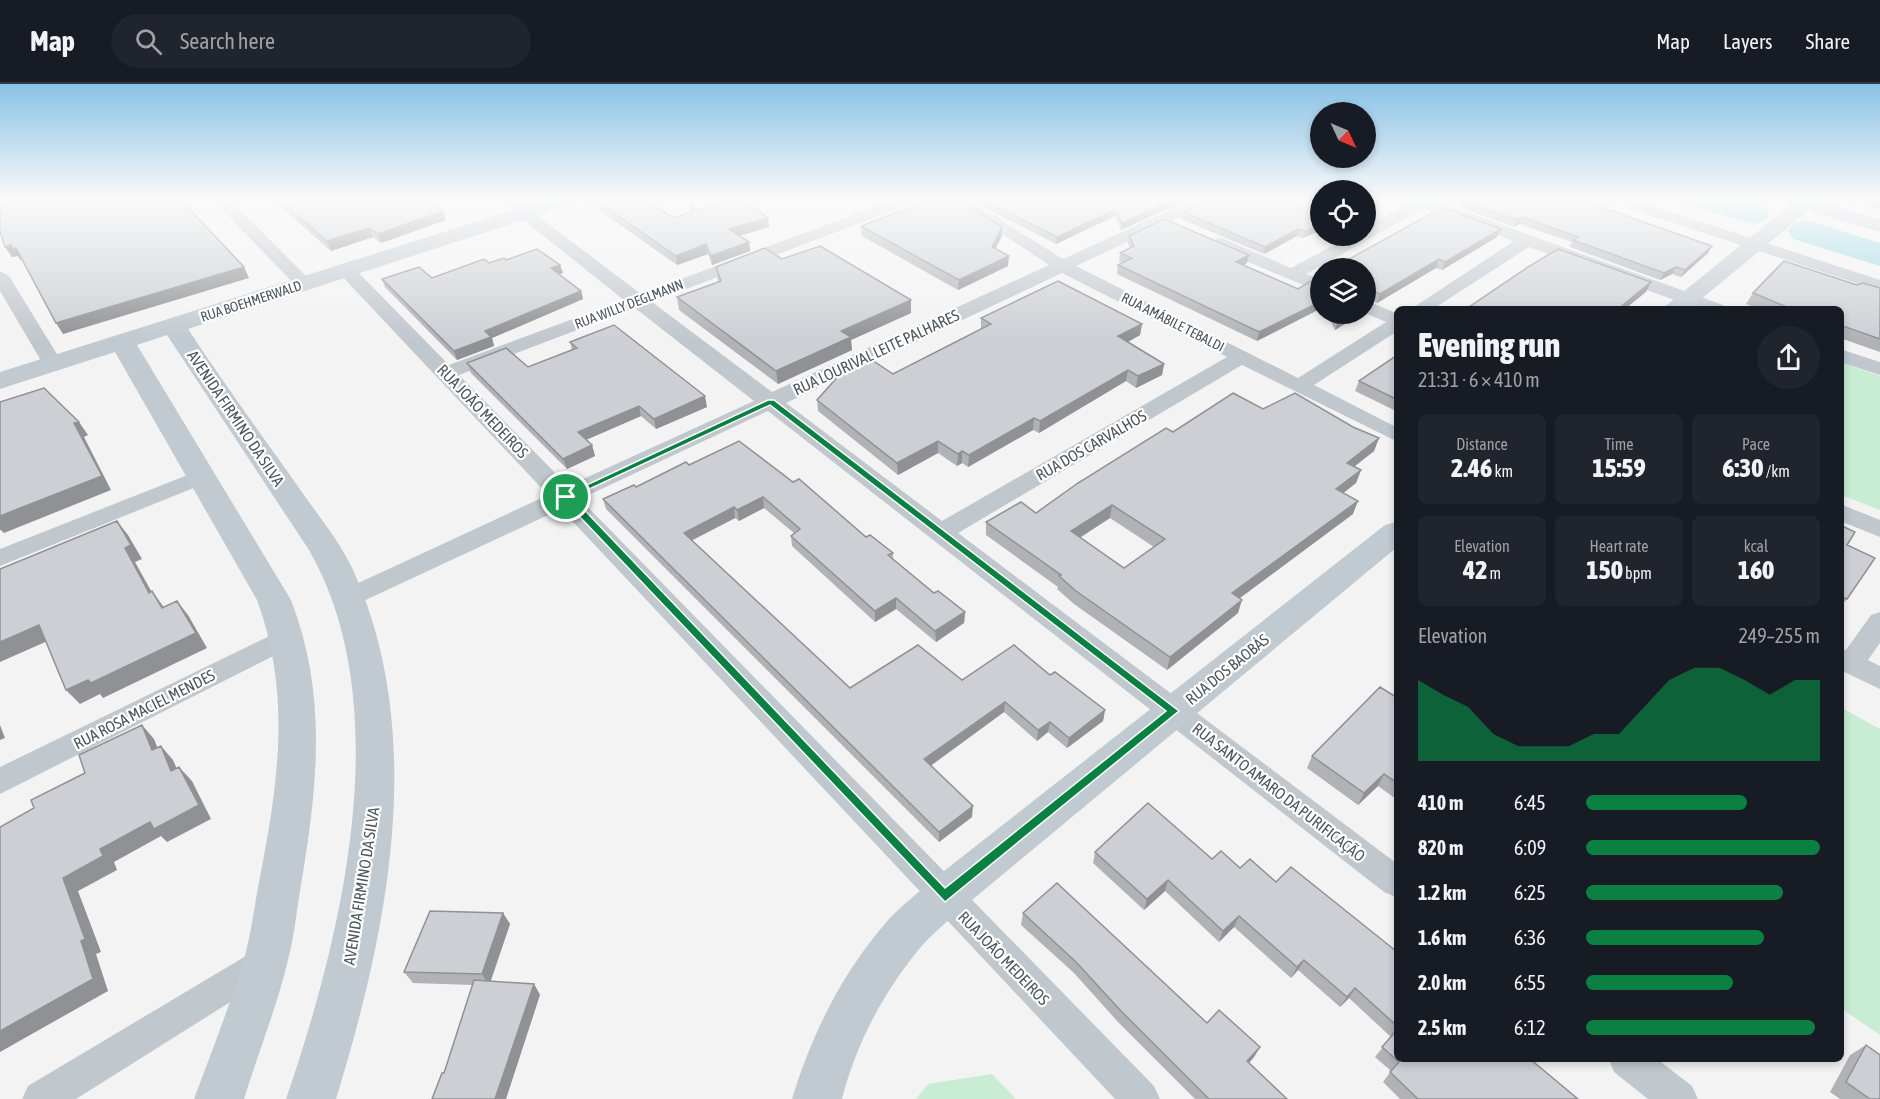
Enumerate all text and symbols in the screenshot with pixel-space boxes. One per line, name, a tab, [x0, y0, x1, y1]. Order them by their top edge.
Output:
search box	[111, 14, 531, 68]
text: Map	[30, 25, 75, 57]
icon: search	[132, 25, 165, 58]
text: Search here	[180, 28, 275, 54]
text: Map	[1656, 29, 1690, 53]
text: Layers	[1723, 29, 1773, 53]
text: Share	[1806, 29, 1850, 53]
north arrow	[1310, 102, 1376, 168]
map controls	[1310, 102, 1376, 324]
button: locate	[1310, 180, 1376, 246]
button: layers	[1310, 258, 1376, 324]
street label: RUA WILLY DEGLMANN	[572, 276, 686, 332]
street label: RUA BOEHMERWALD	[199, 277, 304, 325]
street label: RUA AMÁBILE TEBALDI	[1119, 289, 1227, 355]
street label: RUA LOURIVAL LEITE PALHARES	[790, 305, 962, 398]
text: Evening run	[1418, 326, 1560, 364]
button: share	[1757, 326, 1820, 389]
street label: AVENIDA FIRMINO DA SILVA	[184, 347, 288, 489]
street label: RUA JOÃO MEDEIROS	[434, 361, 532, 462]
text: 21:31 · 6 × 410 m	[1418, 368, 1540, 391]
street label: RUA DOS CARVALHOS	[1033, 406, 1150, 484]
text: Distance	[1456, 435, 1508, 453]
text: Time	[1604, 435, 1634, 453]
text: Pace	[1742, 435, 1770, 453]
text: 2.46	[1451, 453, 1492, 483]
text: 15:59	[1592, 453, 1646, 483]
text: 6:30	[1722, 453, 1764, 483]
text: km	[1492, 462, 1513, 480]
text: /km	[1764, 462, 1790, 480]
pin	[540, 471, 591, 522]
icon: arrive	[549, 480, 582, 513]
text: Elevation	[1454, 537, 1510, 555]
text: Heart rate	[1590, 537, 1648, 555]
text: kcal	[1744, 537, 1768, 555]
text: 42	[1463, 555, 1487, 585]
text: 150	[1586, 555, 1623, 585]
text: 160	[1738, 555, 1774, 585]
text: m	[1487, 564, 1501, 582]
text: bpm	[1623, 564, 1652, 582]
text: Elevation	[1418, 624, 1487, 647]
text: 249–255 m	[1738, 624, 1820, 647]
street label: RUA DOS BAOBÁS	[1182, 630, 1272, 708]
street label: RUA ROSA MACIEL MENDES	[70, 665, 218, 752]
street label: RUA SANTO AMARO DA PURIFICAÇÃO	[1189, 719, 1369, 866]
text: 410 m	[1418, 791, 1463, 814]
text: 6:45	[1514, 791, 1546, 814]
street label: AVENIDA FIRMINO DA SILVA	[340, 806, 382, 966]
text: 820 m	[1418, 836, 1463, 859]
text: 6:09	[1514, 836, 1546, 859]
text: 1.2 km	[1418, 881, 1466, 904]
text: 6:25	[1514, 881, 1546, 904]
street label: RUA JOÃO MEDEIROS	[955, 908, 1053, 1009]
text: 1.6 km	[1418, 926, 1466, 949]
text: 6:36	[1514, 926, 1546, 949]
text: 2.0 km	[1418, 971, 1466, 994]
text: 6:55	[1514, 971, 1546, 994]
text: 2.5 km	[1418, 1016, 1466, 1039]
text: 6:12	[1514, 1016, 1546, 1039]

